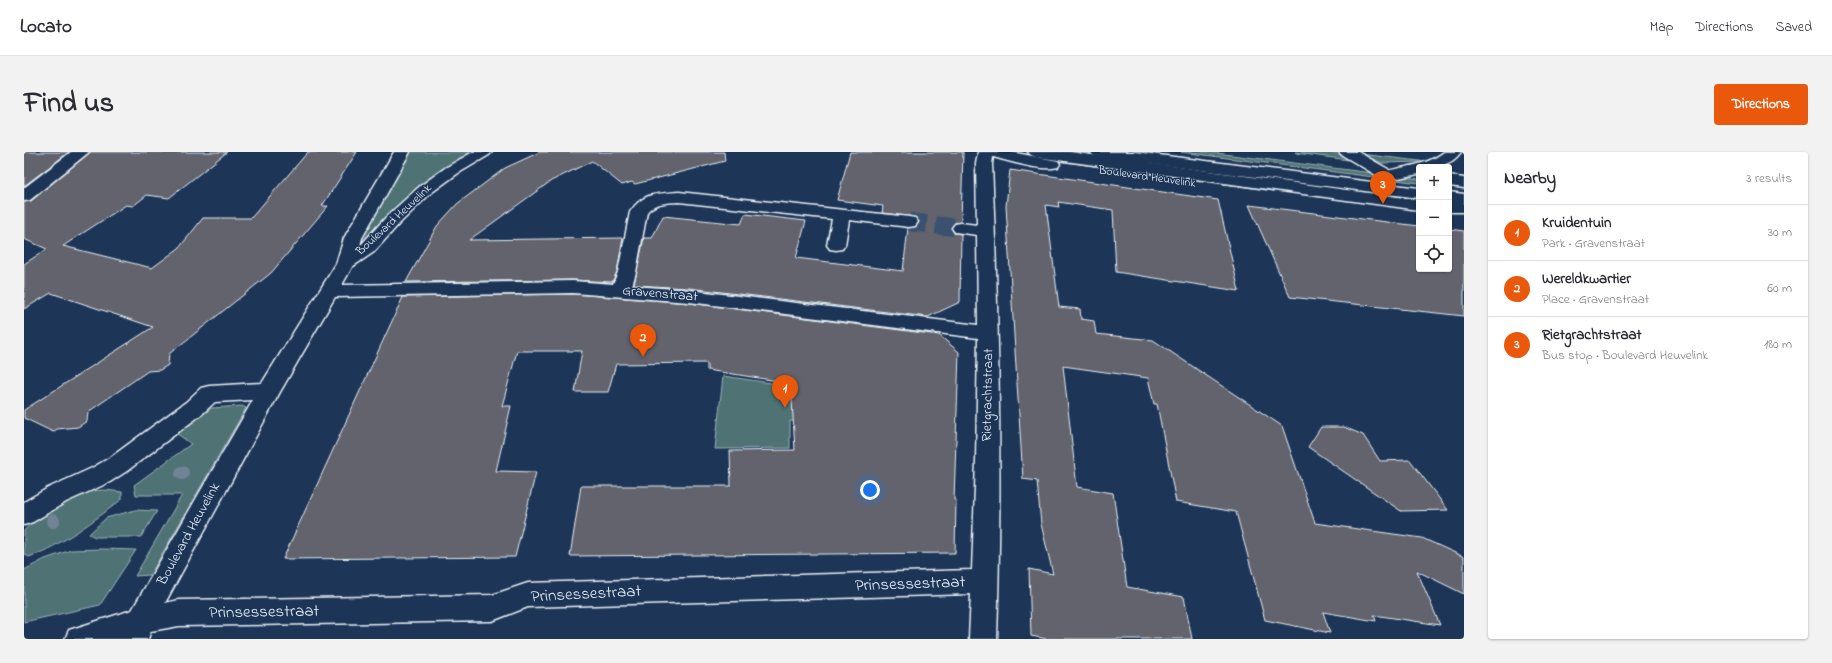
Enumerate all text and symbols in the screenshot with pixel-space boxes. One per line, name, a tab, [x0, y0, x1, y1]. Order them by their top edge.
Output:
text: Locato	[20, 14, 72, 41]
text: Map	[1650, 17, 1673, 38]
text: Directions	[1695, 17, 1753, 38]
text: Saved	[1775, 17, 1812, 38]
text: Find us	[24, 84, 114, 125]
button: Directions	[1714, 84, 1808, 125]
street label: Boulevard Heuvelink	[1096, 161, 1198, 193]
map controls	[1416, 164, 1452, 272]
button: +	[1416, 164, 1452, 200]
text: Nearby	[1504, 166, 1556, 191]
text: 3 results	[1746, 169, 1792, 188]
pin: 3	[1370, 171, 1396, 204]
street label: Boulevard Heuvelink	[351, 179, 437, 261]
button: −	[1416, 200, 1452, 236]
text: Kruidentuin	[1542, 212, 1611, 234]
text: 1	[1515, 223, 1519, 242]
text: 30 m	[1768, 223, 1792, 242]
text: Park · Gravenstraat	[1542, 234, 1645, 253]
button: locate	[1416, 236, 1452, 272]
text: Wereldkwartier	[1542, 268, 1631, 290]
text: 2	[1514, 279, 1520, 298]
text: 60 m	[1767, 279, 1792, 298]
street label: Gravenstraat	[621, 280, 699, 308]
text: Place · Gravenstraat	[1542, 290, 1649, 309]
pin: 2	[630, 324, 656, 357]
text: Rietgrachtstraat	[1542, 324, 1642, 346]
text: 3	[1514, 335, 1520, 354]
text: 180 m	[1764, 335, 1792, 354]
text: Bus stop · Boulevard Heuvelink	[1542, 346, 1708, 365]
street label: Rietgrachtstraat	[977, 348, 1000, 442]
pin: 1	[772, 375, 798, 408]
street label: Boulevard Heuvelink	[152, 478, 226, 590]
your location	[860, 480, 880, 500]
street label: Prinsessestraat	[854, 570, 966, 598]
street label: Prinsessestraat	[530, 579, 642, 609]
street label: Prinsessestraat	[209, 599, 320, 625]

